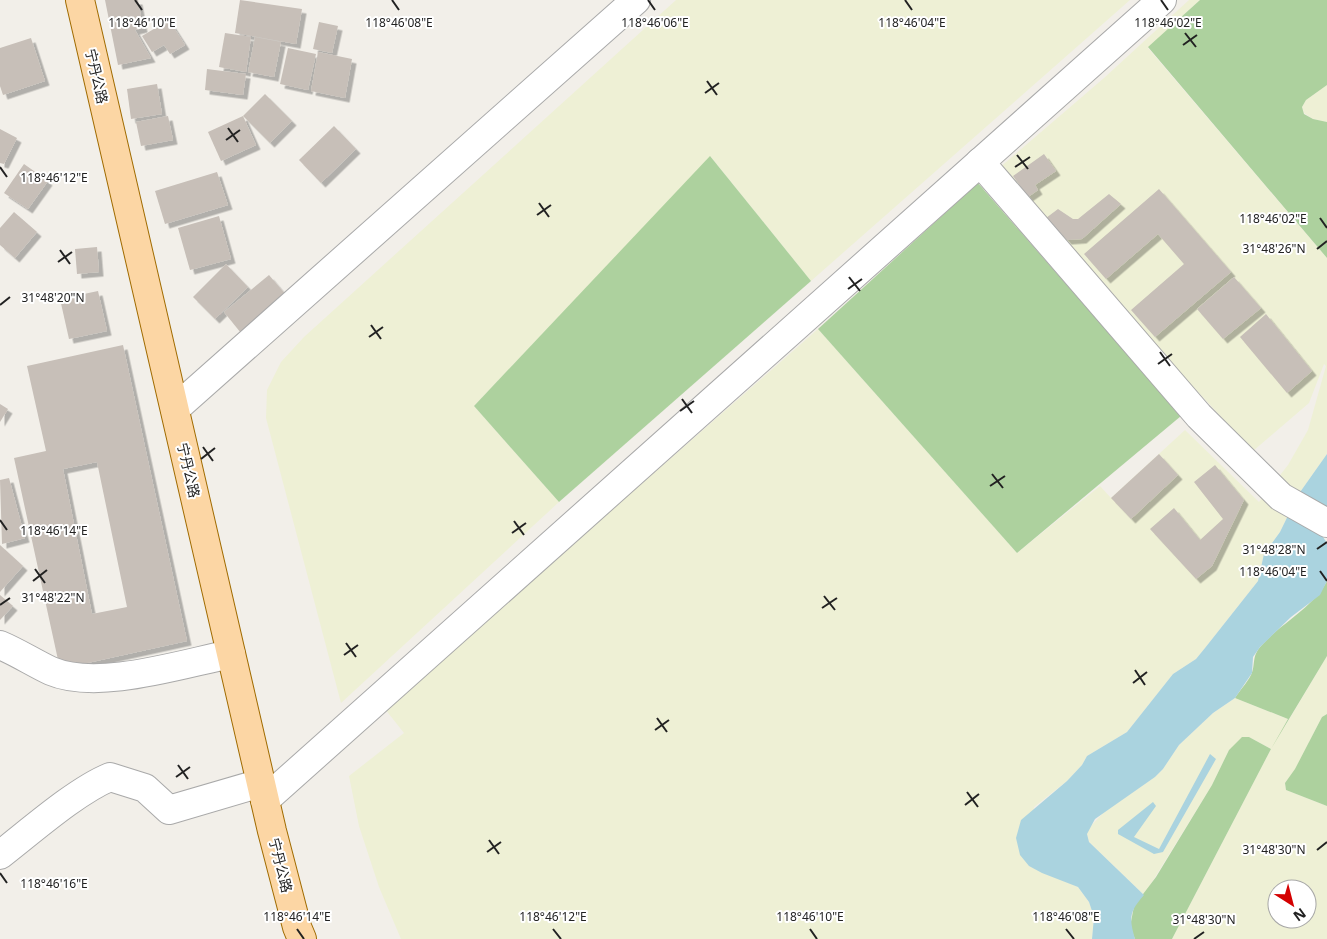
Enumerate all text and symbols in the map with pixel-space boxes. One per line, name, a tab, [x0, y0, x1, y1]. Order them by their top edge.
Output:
text: 118°46'10"E	[108, 14, 176, 31]
text: 118°46'08"E	[365, 14, 433, 31]
text: 118°46'06"E	[621, 14, 689, 31]
text: 118°46'04"E	[878, 14, 946, 31]
text: 118°46'02"E	[1134, 14, 1202, 31]
street label: 宁丹公路	[81, 47, 113, 105]
text: 118°46'12"E	[20, 169, 88, 186]
text: 118°46'02"E	[1239, 210, 1307, 227]
text: 31°48'26"N	[1242, 240, 1306, 257]
text: 31°48'20"N	[21, 289, 85, 306]
street label: 宁丹公路	[173, 441, 205, 499]
text: 118°46'14"E	[20, 522, 88, 539]
text: 31°48'28"N	[1242, 541, 1306, 558]
text: 118°46'04"E	[1239, 563, 1307, 580]
text: 31°48'22"N	[21, 589, 85, 606]
street label: 宁丹公路	[265, 836, 297, 894]
text: 31°48'30"N	[1242, 841, 1306, 858]
text: 118°46'16"E	[20, 875, 88, 892]
north arrow	[1267, 879, 1317, 929]
text: N	[1290, 904, 1310, 926]
text: 118°46'14"E	[263, 908, 331, 925]
text: 118°46'12"E	[519, 908, 587, 925]
text: 118°46'10"E	[776, 908, 844, 925]
text: 118°46'08"E	[1032, 908, 1100, 925]
text: 31°48'30"N	[1172, 911, 1236, 928]

